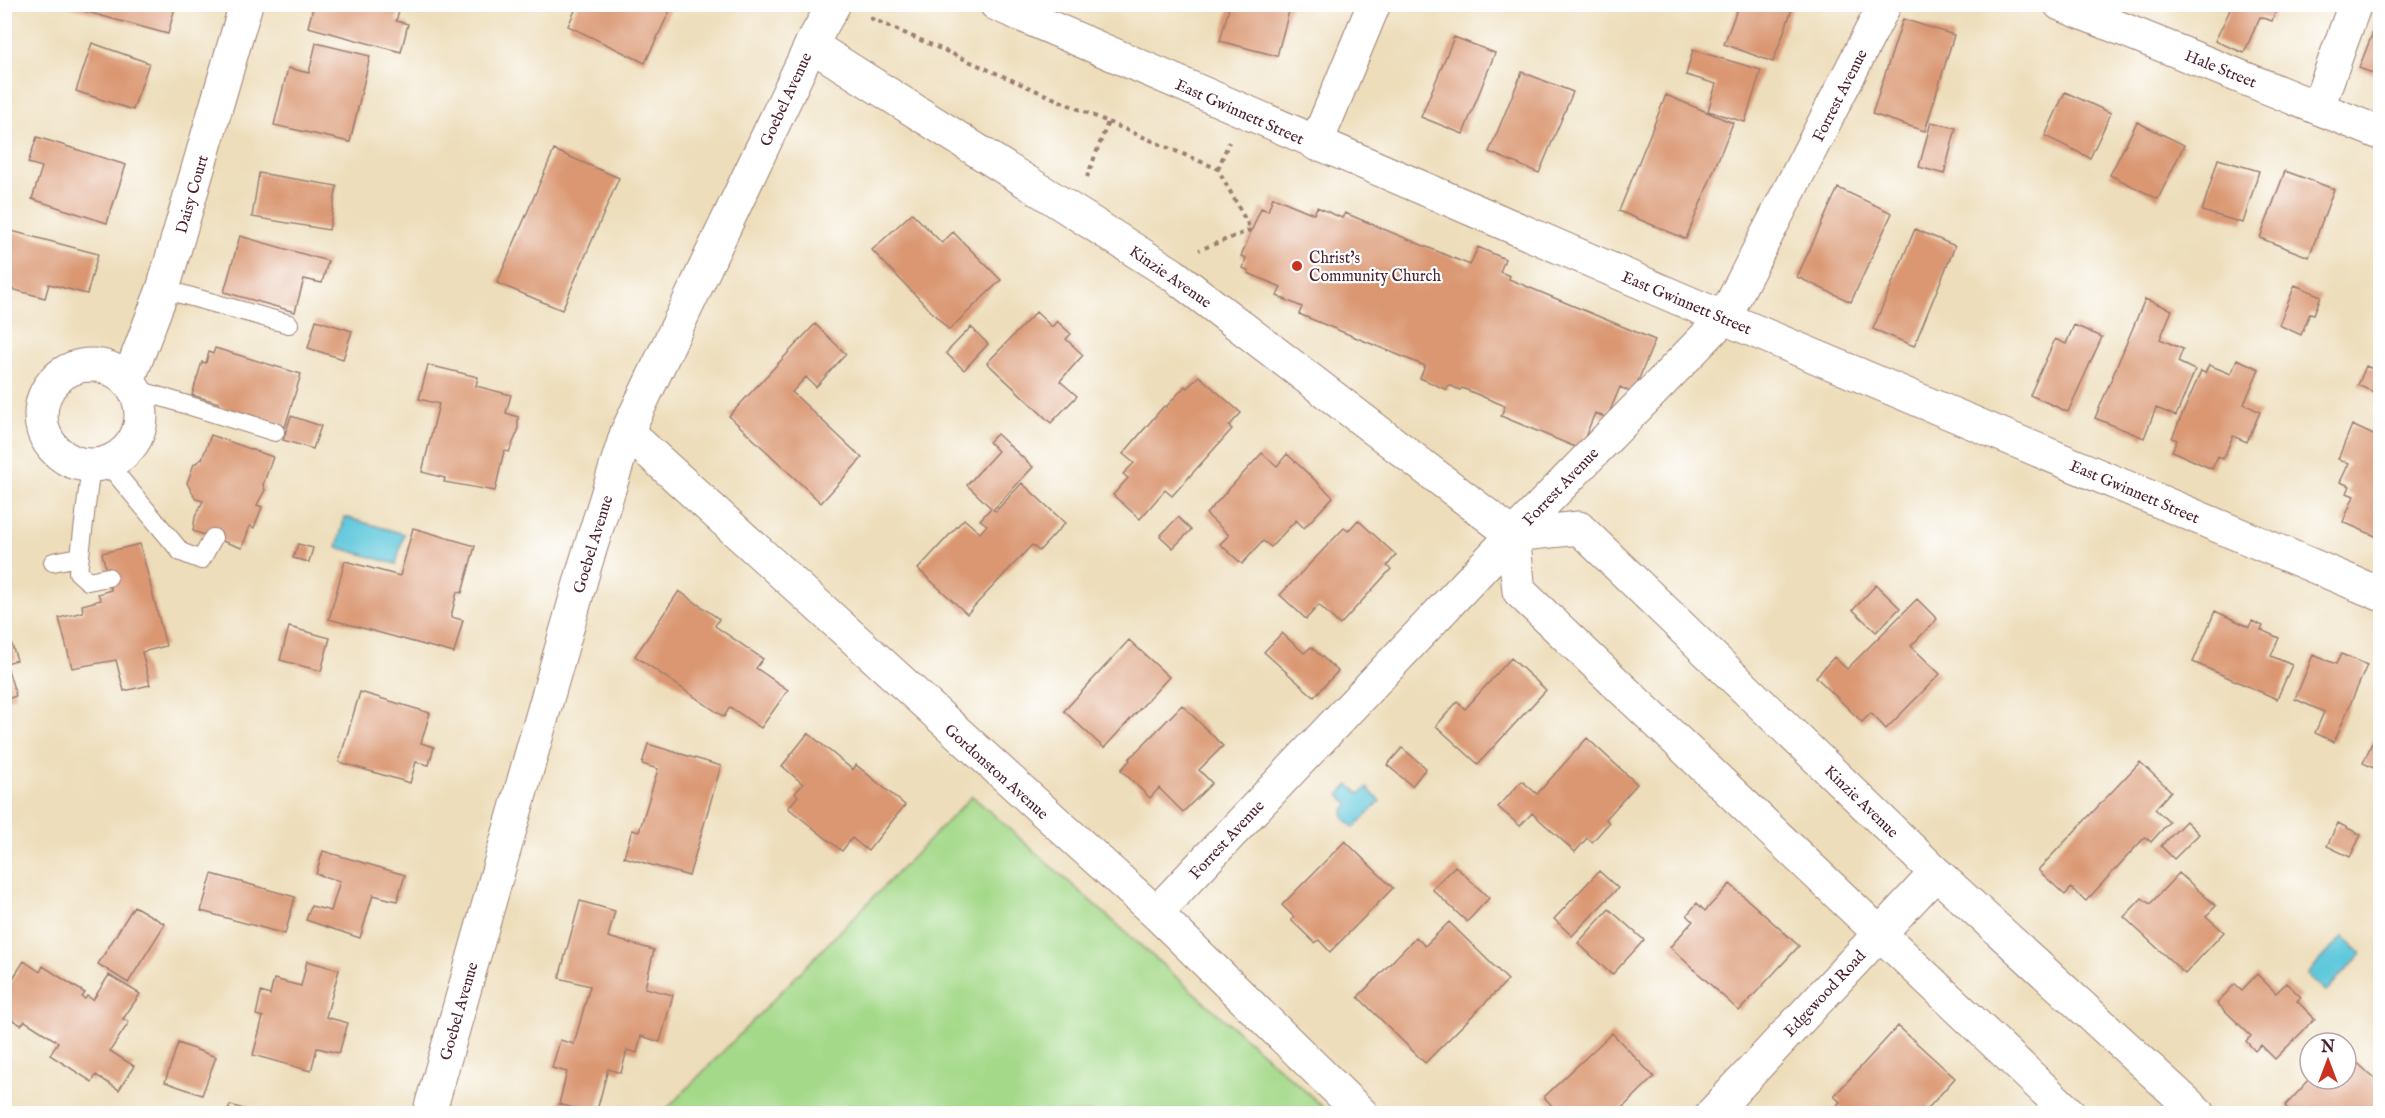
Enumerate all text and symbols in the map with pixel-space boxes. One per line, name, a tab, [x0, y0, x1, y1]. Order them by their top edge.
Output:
street label: Forrest Avenue	[1809, 46, 1873, 146]
street label: Hale Street	[2181, 46, 2259, 93]
street label: Goebel Avenue	[756, 50, 817, 150]
street label: East Gwinnett Street	[1172, 75, 1307, 150]
street label: Daisy Court	[172, 153, 214, 236]
street label: Kinzie Avenue	[1125, 242, 1215, 313]
place label: Christ's Community Church	[1309, 249, 1441, 287]
marker: Christ's Community Church	[1290, 259, 1304, 273]
street label: East Gwinnett Street	[1618, 268, 1754, 340]
street label: Forrest Avenue	[1519, 444, 1604, 531]
street label: East Gwinnett Street	[2066, 457, 2202, 529]
street label: Goebel Avenue	[570, 493, 618, 596]
street label: Gordonston Avenue	[939, 720, 1052, 825]
street label: Kinzie Avenue	[1819, 762, 1902, 843]
street label: Forrest Avenue	[1186, 797, 1269, 884]
street label: Edgewood Road	[1780, 946, 1871, 1042]
street label: Goebel Avenue	[436, 960, 484, 1063]
north arrow	[2298, 1031, 2358, 1091]
text: N	[2320, 1038, 2335, 1058]

